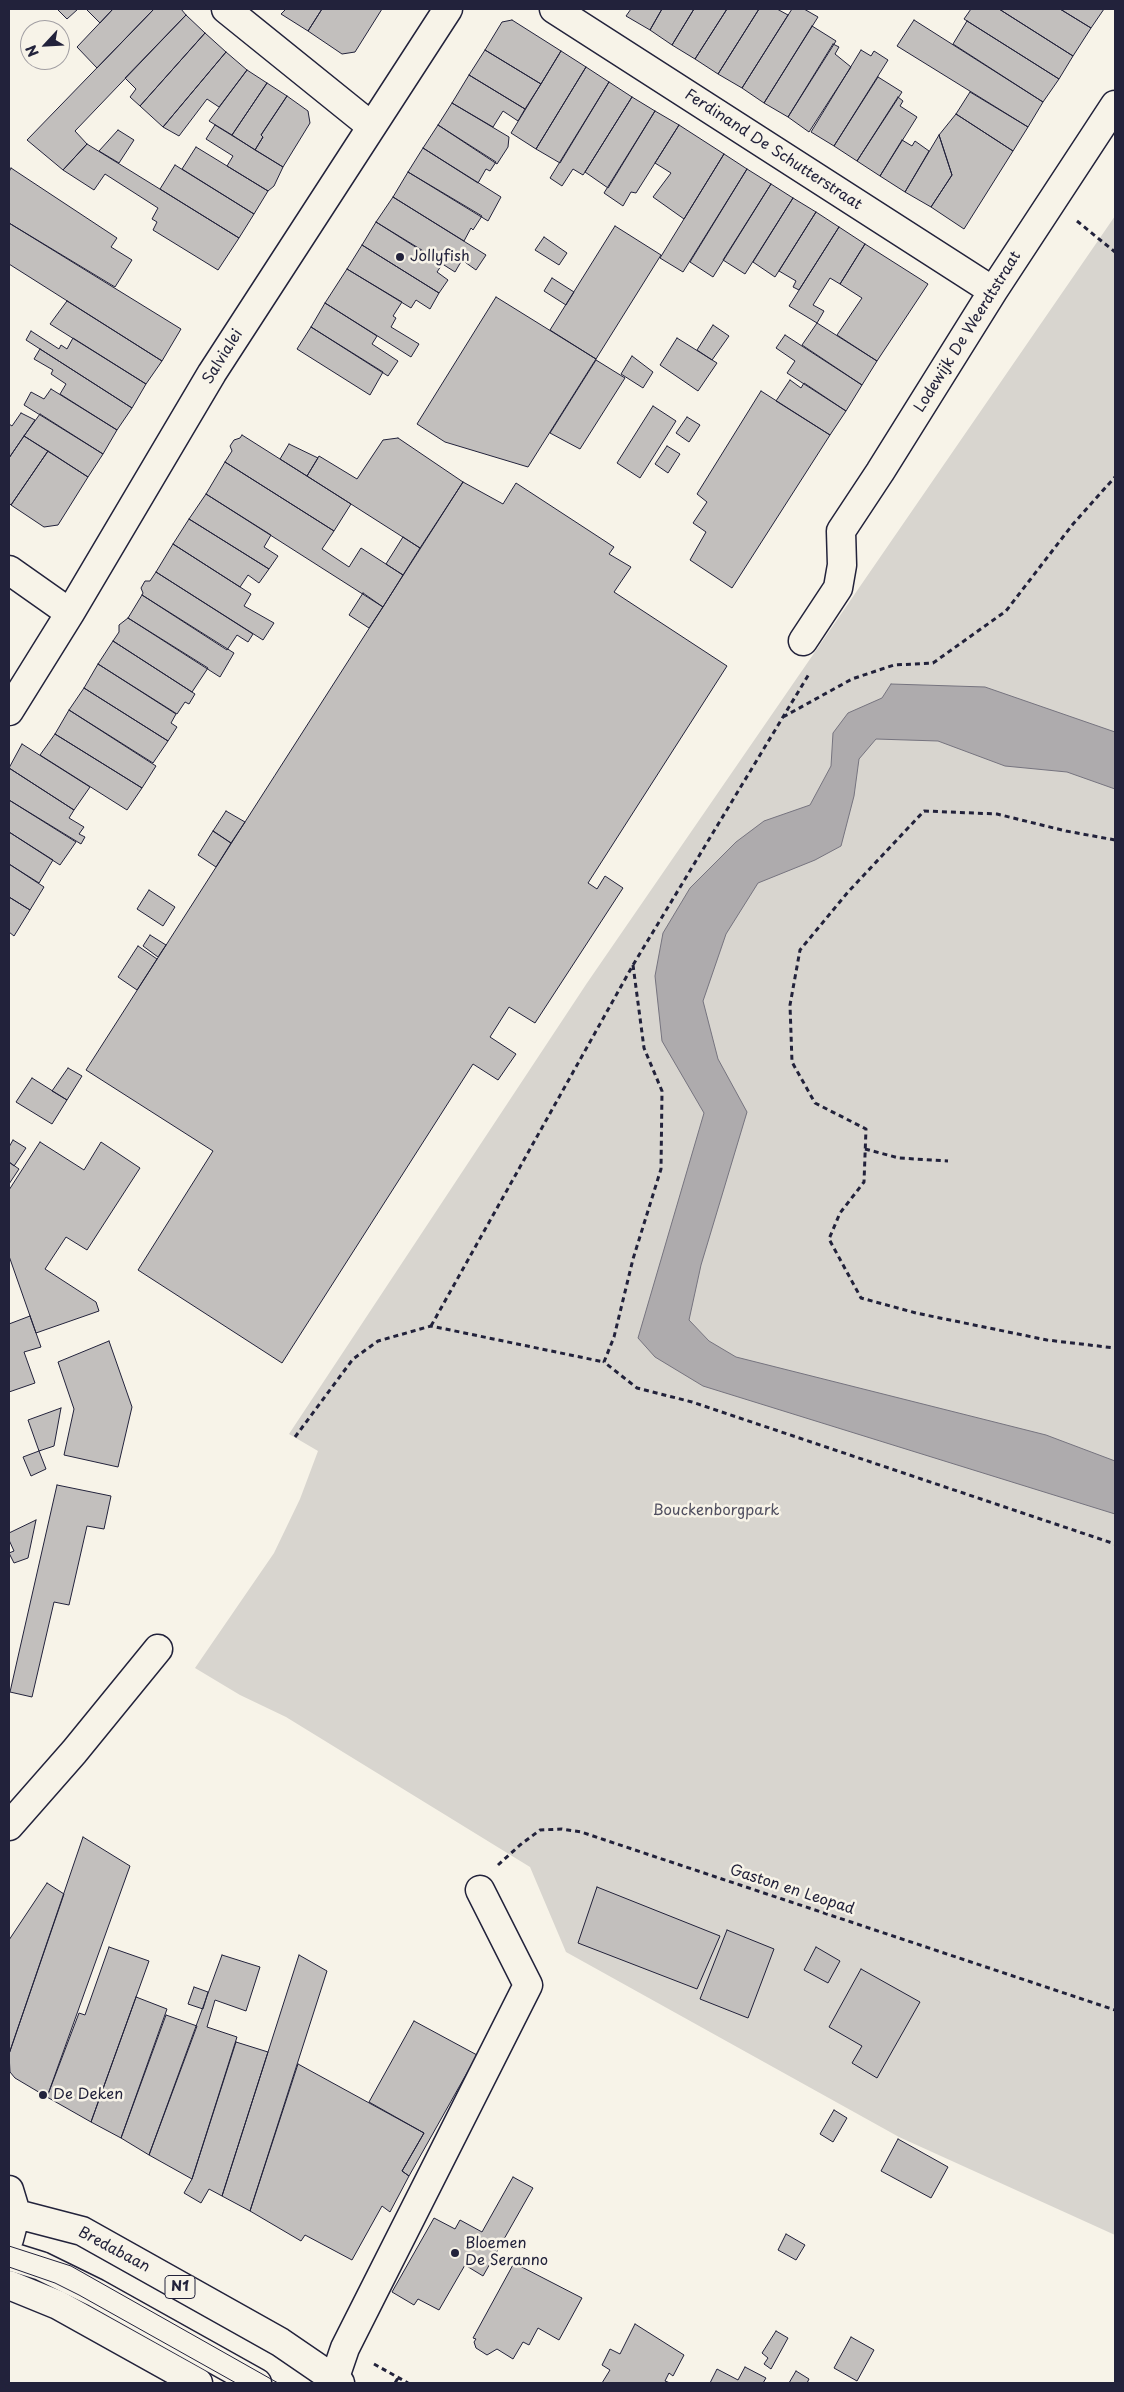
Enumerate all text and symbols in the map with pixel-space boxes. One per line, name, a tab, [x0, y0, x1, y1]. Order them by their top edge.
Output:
north arrow	[20, 20, 70, 70]
text: N	[20, 42, 44, 61]
street label: Ferdinand De Schutterstraat	[681, 86, 865, 214]
place label: Jollyfish	[410, 248, 470, 266]
street label: Lodewijk De Weerdtstraat	[911, 248, 1025, 416]
marker: Jollyfish	[394, 251, 406, 263]
street label: Salvialei	[199, 326, 247, 388]
park label: Bouckenborgpark	[653, 1502, 779, 1520]
street label: Gaston en Leopad	[727, 1861, 857, 1919]
place label: De Deken	[53, 2086, 123, 2104]
marker: De Deken	[37, 2089, 49, 2101]
street label: Bredabaan	[75, 2224, 153, 2276]
place label: Bloemen De Seranno	[465, 2235, 548, 2270]
marker: Bloemen De Seranno	[449, 2247, 461, 2259]
road number: N1	[165, 2276, 195, 2298]

